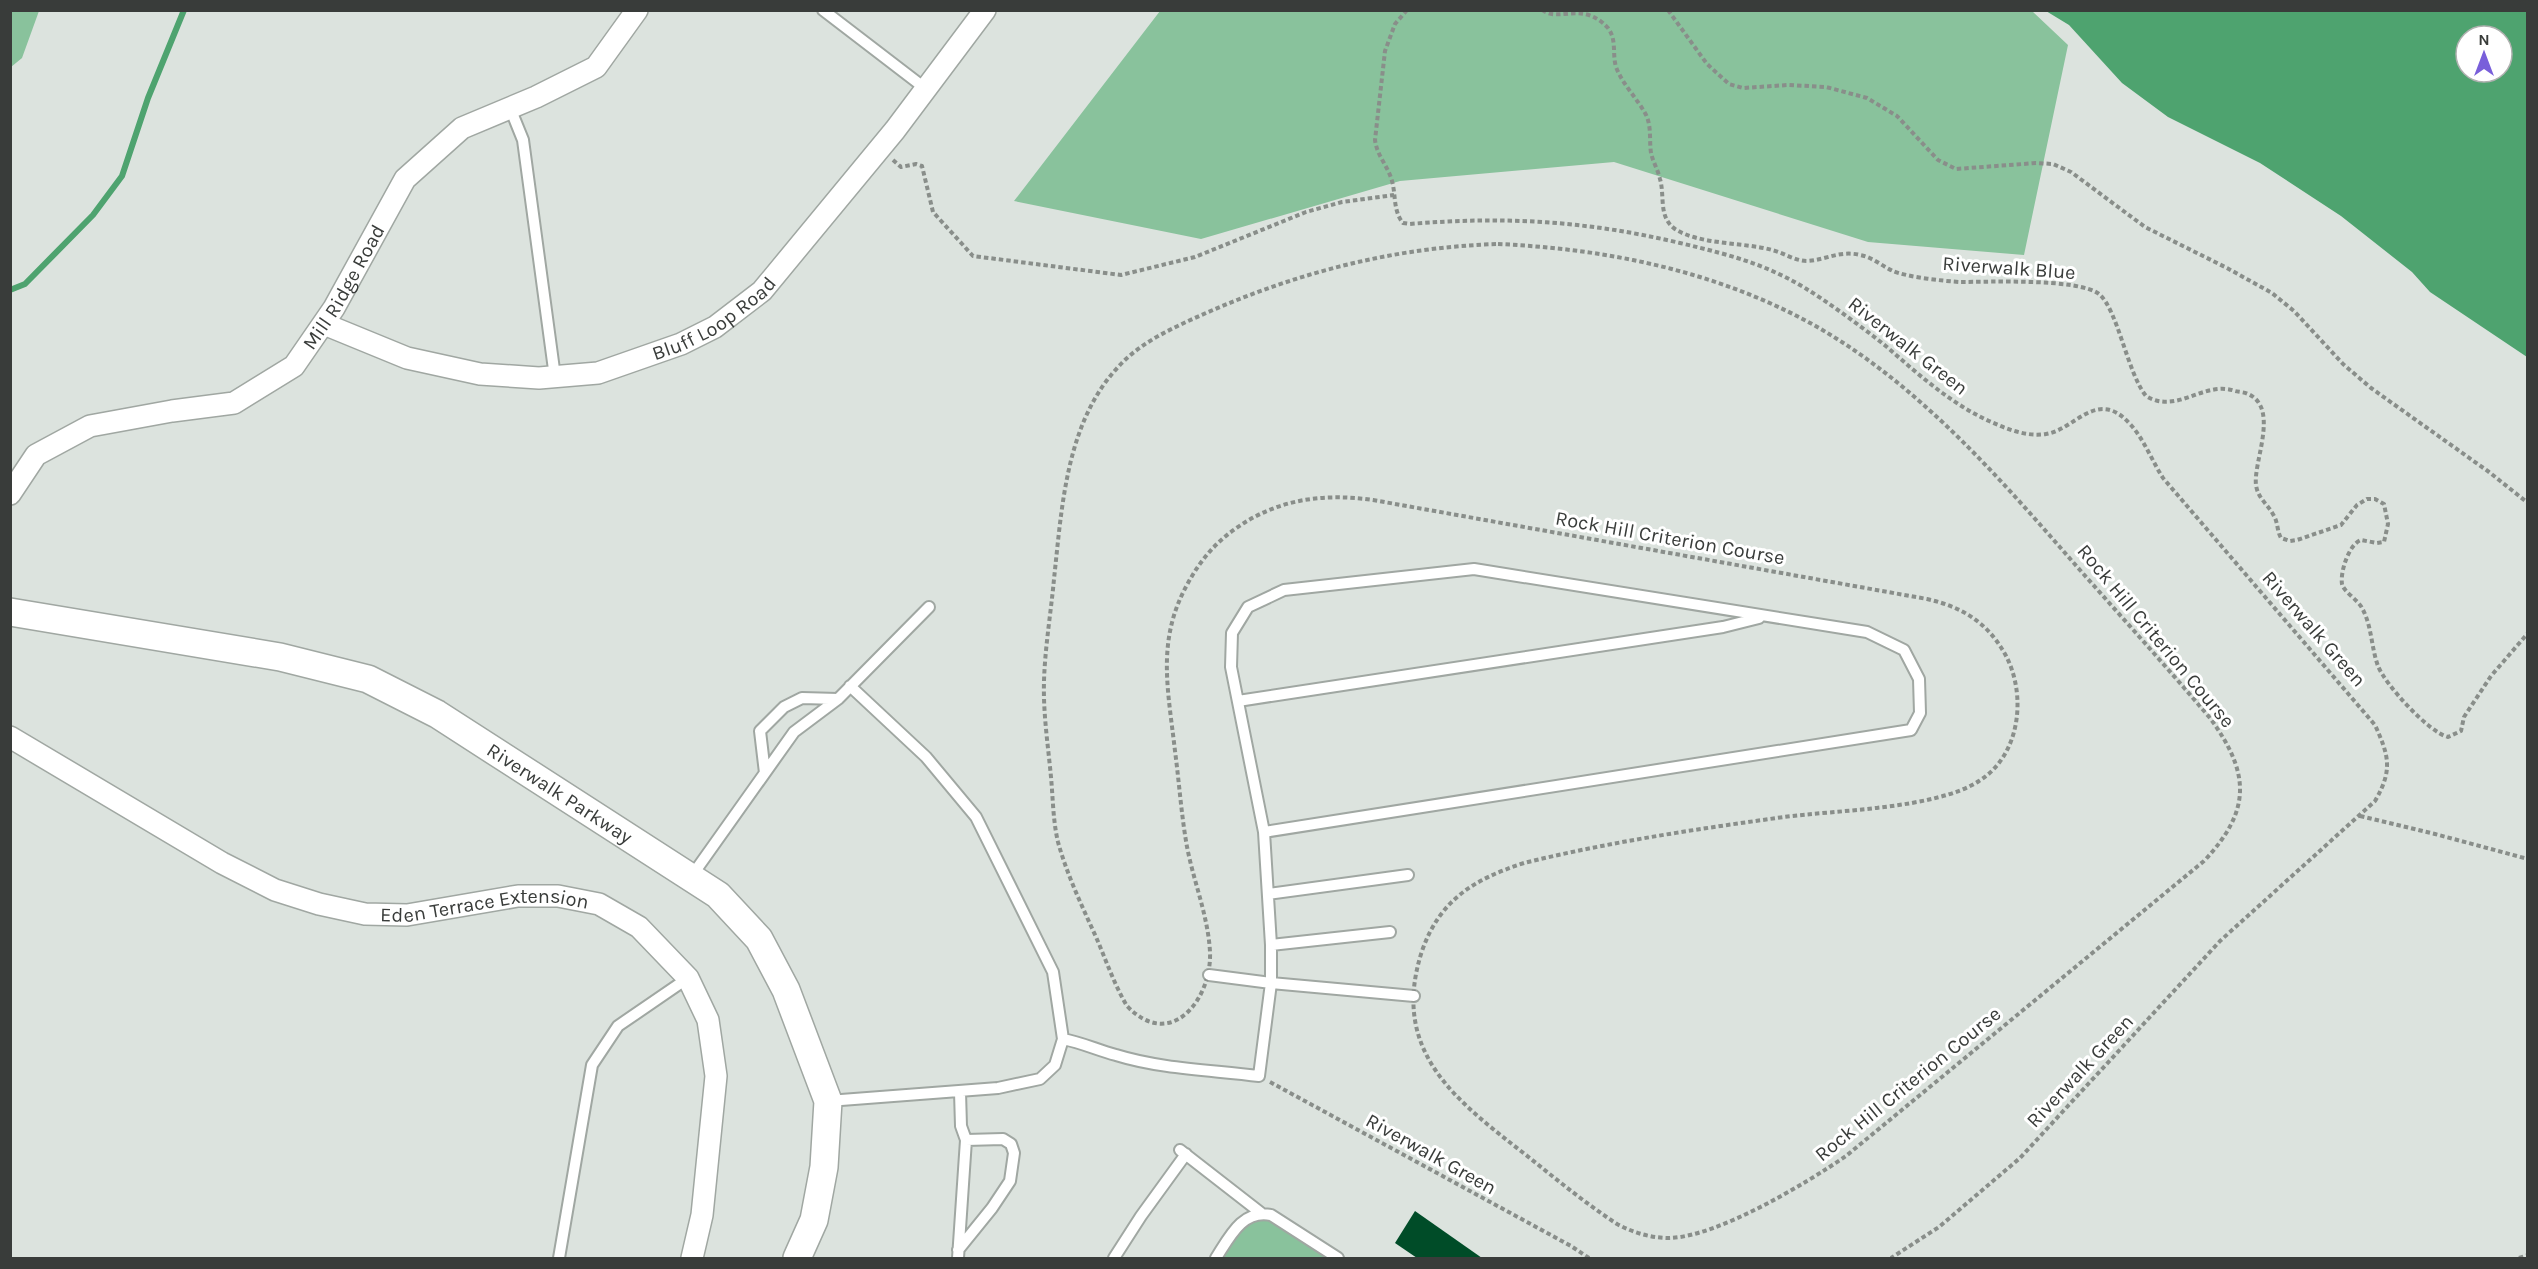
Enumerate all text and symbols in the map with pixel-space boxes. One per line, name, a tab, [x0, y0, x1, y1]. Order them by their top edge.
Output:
north arrow	[2454, 24, 2514, 84]
text: N	[2478, 30, 2490, 49]
street label: Mill Ridge Road	[297, 220, 389, 354]
street label: Riverwalk Blue	[1942, 252, 2076, 284]
street label: Bluff Loop Road	[649, 272, 781, 365]
street label: Riverwalk Green	[1844, 292, 1972, 400]
street label: Rock Hill Criterion Course	[1554, 507, 1786, 569]
street label: Rock Hill Criterion Course	[2073, 540, 2239, 732]
street label: Riverwalk Green	[2258, 567, 2370, 691]
street label: Riverwalk Parkway	[483, 738, 637, 848]
street label: Eden Terrace Extension	[380, 884, 591, 927]
street label: Rock Hill Criterion Course	[1810, 1002, 2006, 1166]
street label: Riverwalk Green	[2022, 1010, 2138, 1132]
street label: Riverwalk Green	[1362, 1109, 1500, 1199]

